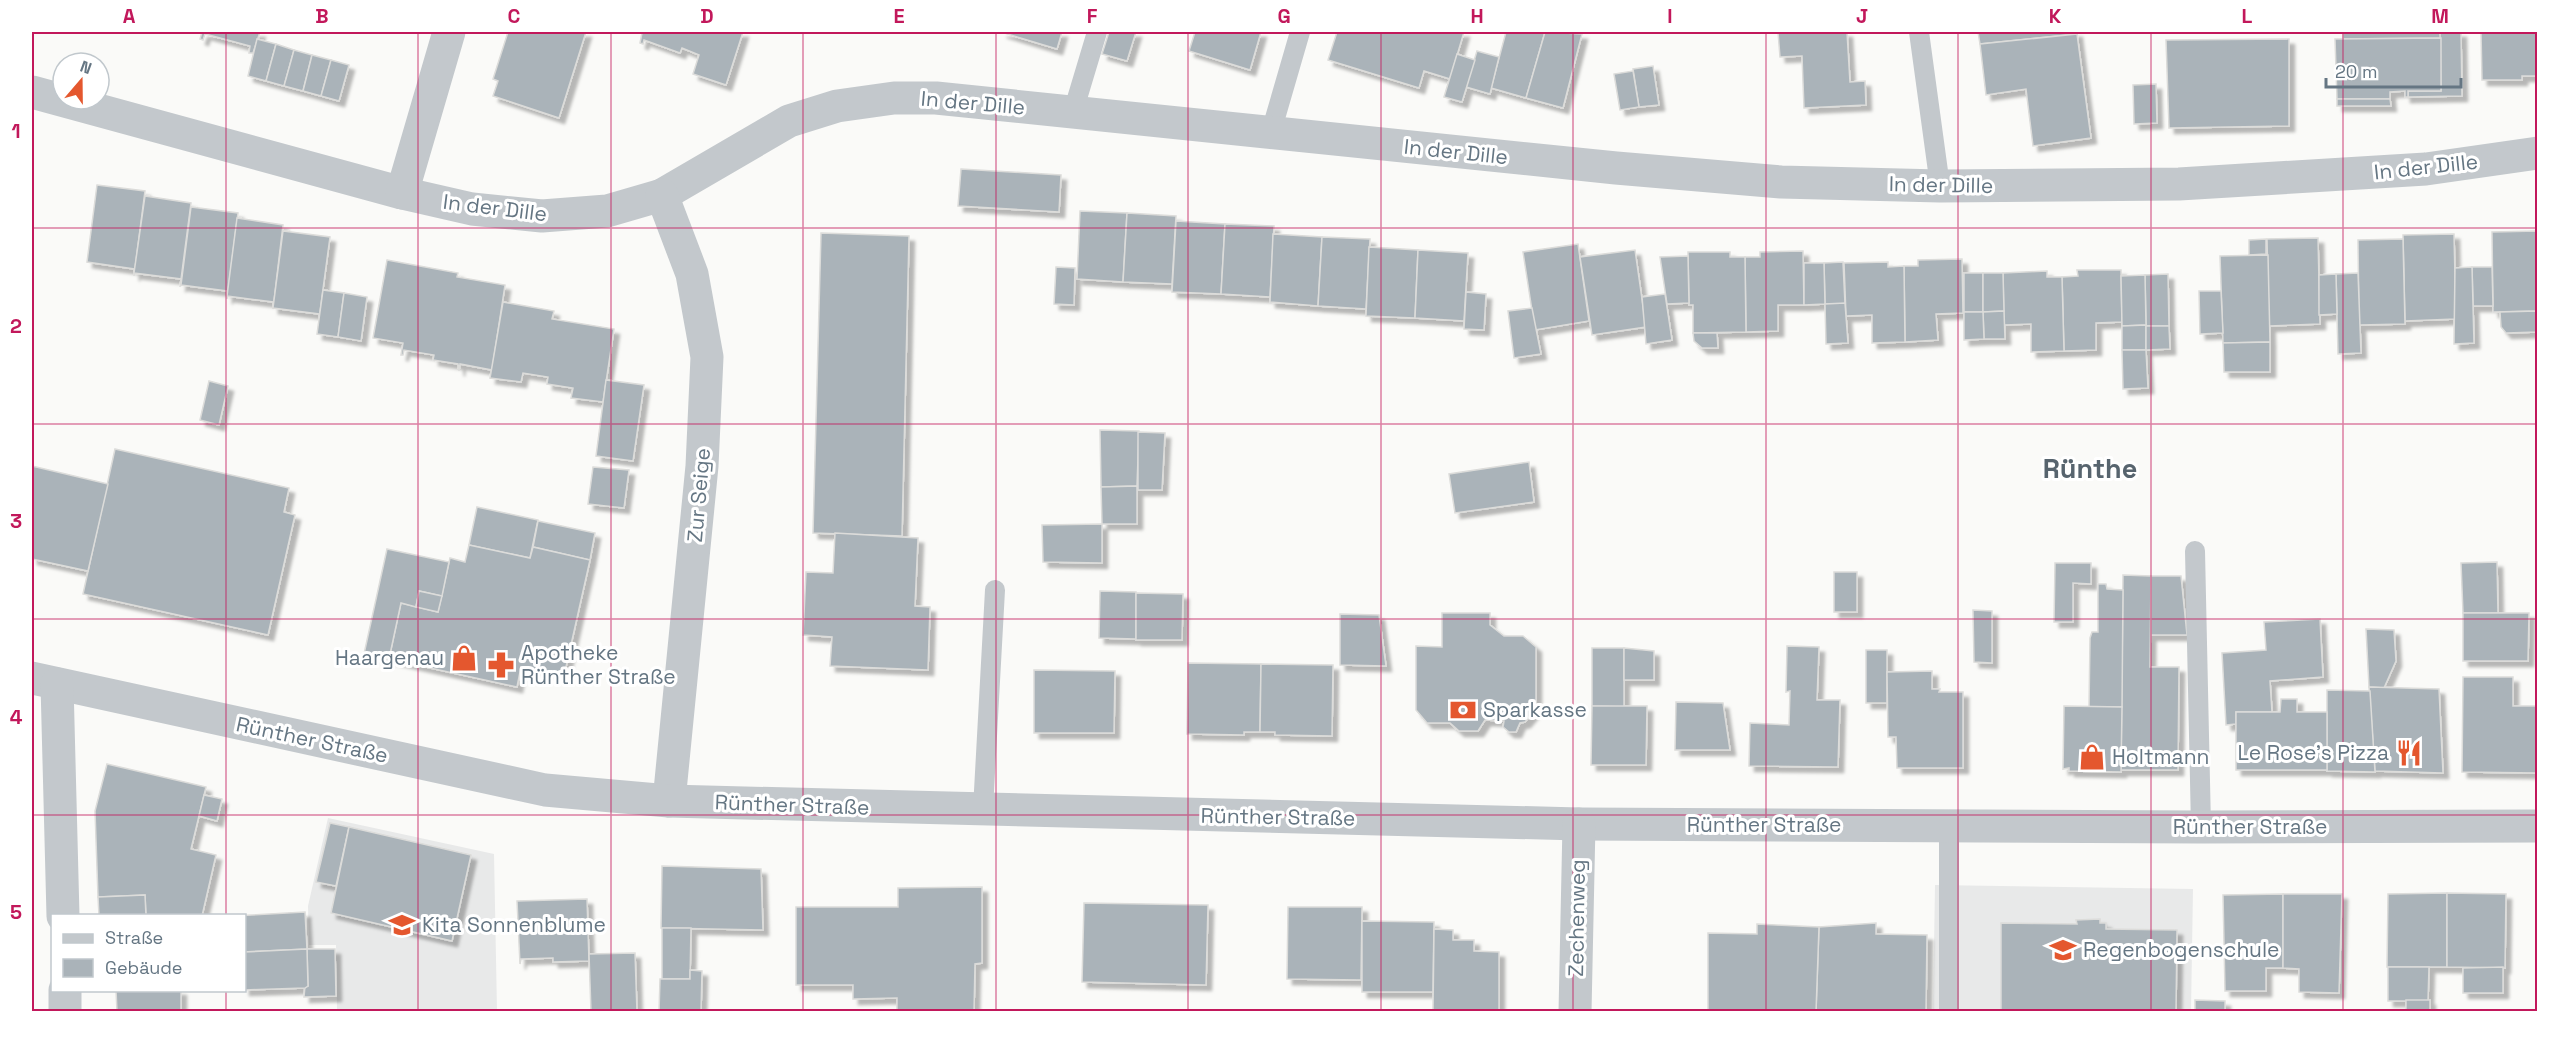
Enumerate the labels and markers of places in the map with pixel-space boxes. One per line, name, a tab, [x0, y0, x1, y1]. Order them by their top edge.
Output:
place label: Apotheke Rünther Straße	[521, 639, 676, 690]
shop icon: Haargenau	[449, 643, 479, 673]
place label: Haargenau	[335, 644, 444, 671]
pharmacy icon: Apotheke Rünther Straße	[486, 650, 516, 680]
bank icon: Sparkasse	[1448, 695, 1478, 725]
place label: Sparkasse	[1483, 696, 1587, 723]
restaurant icon: Le Rose's Pizza	[2394, 738, 2424, 768]
place label: Le Rose's Pizza	[2237, 739, 2389, 766]
shop icon: Holtmann	[2077, 742, 2107, 772]
place label: Holtmann	[2112, 743, 2209, 770]
school or university icon: Kita Sonnenblume	[387, 910, 417, 940]
place label: Kita Sonnenblume	[422, 911, 606, 938]
school or university icon: Regenbogenschule	[2048, 935, 2078, 965]
place label: Regenbogenschule	[2083, 936, 2280, 963]

